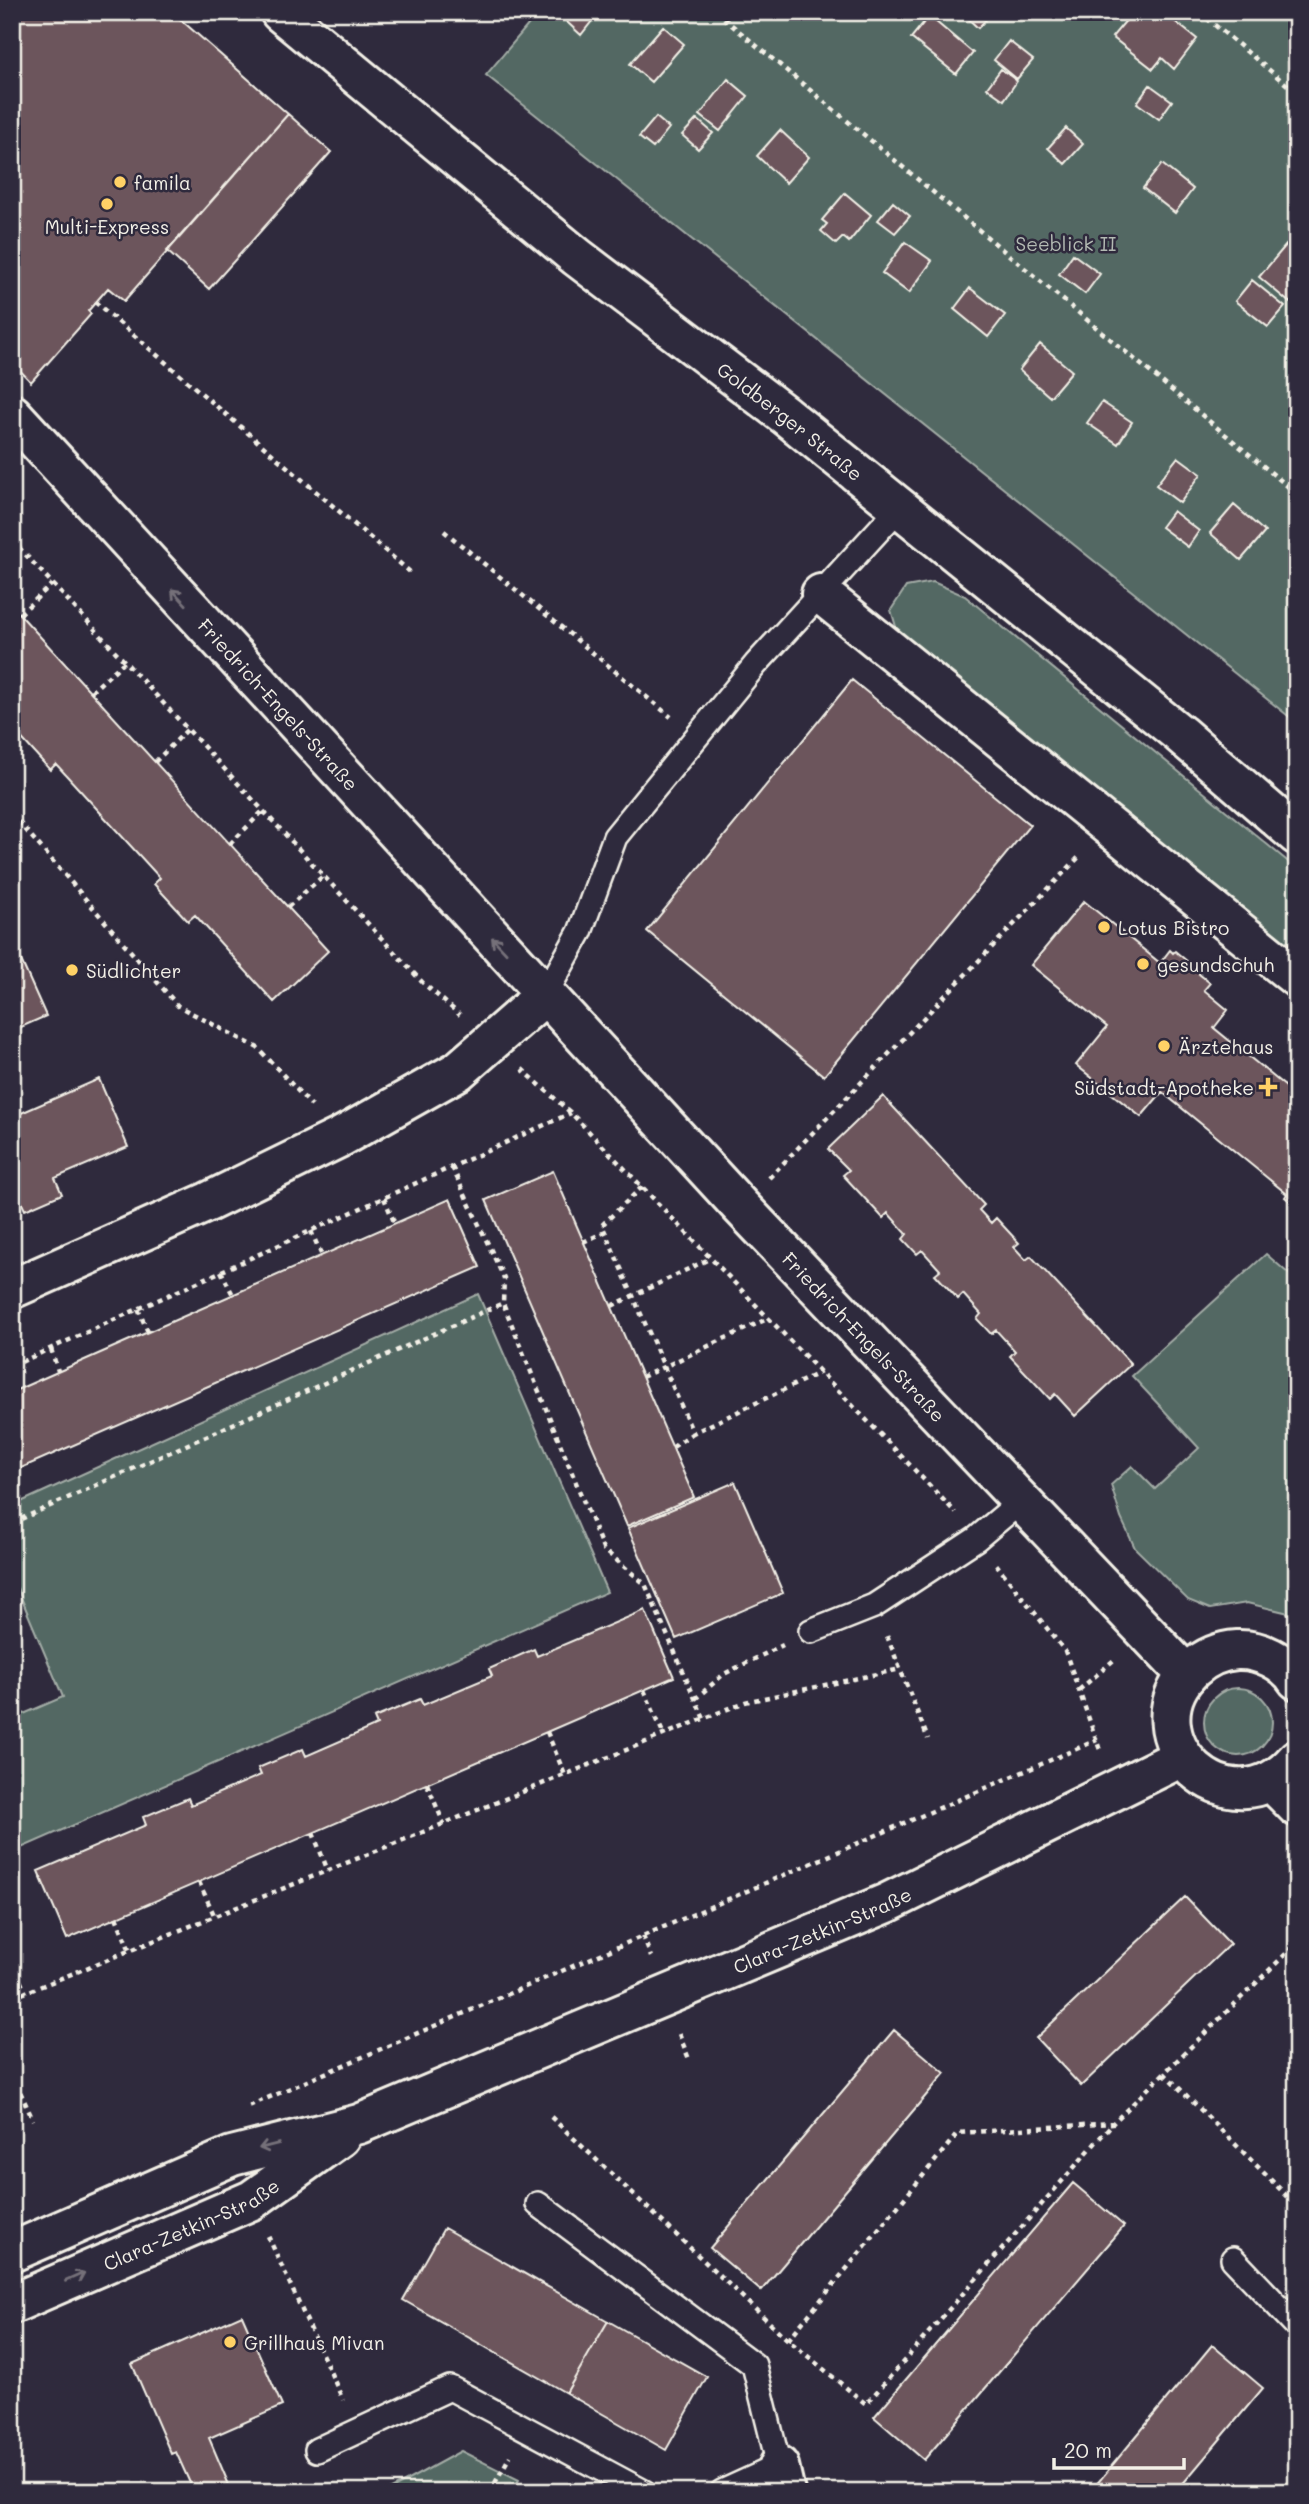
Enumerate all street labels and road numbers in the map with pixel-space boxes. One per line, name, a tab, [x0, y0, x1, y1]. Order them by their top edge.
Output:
street label: Goldberger Straße	[713, 356, 868, 486]
street label: Friedrich-Engels-Straße	[193, 613, 364, 796]
street label: Friedrich-Engels-Straße	[777, 1246, 951, 1427]
street label: Clara-Zetkin-Straße	[729, 1881, 915, 1979]
street label: Clara-Zetkin-Straße	[99, 2172, 284, 2276]

